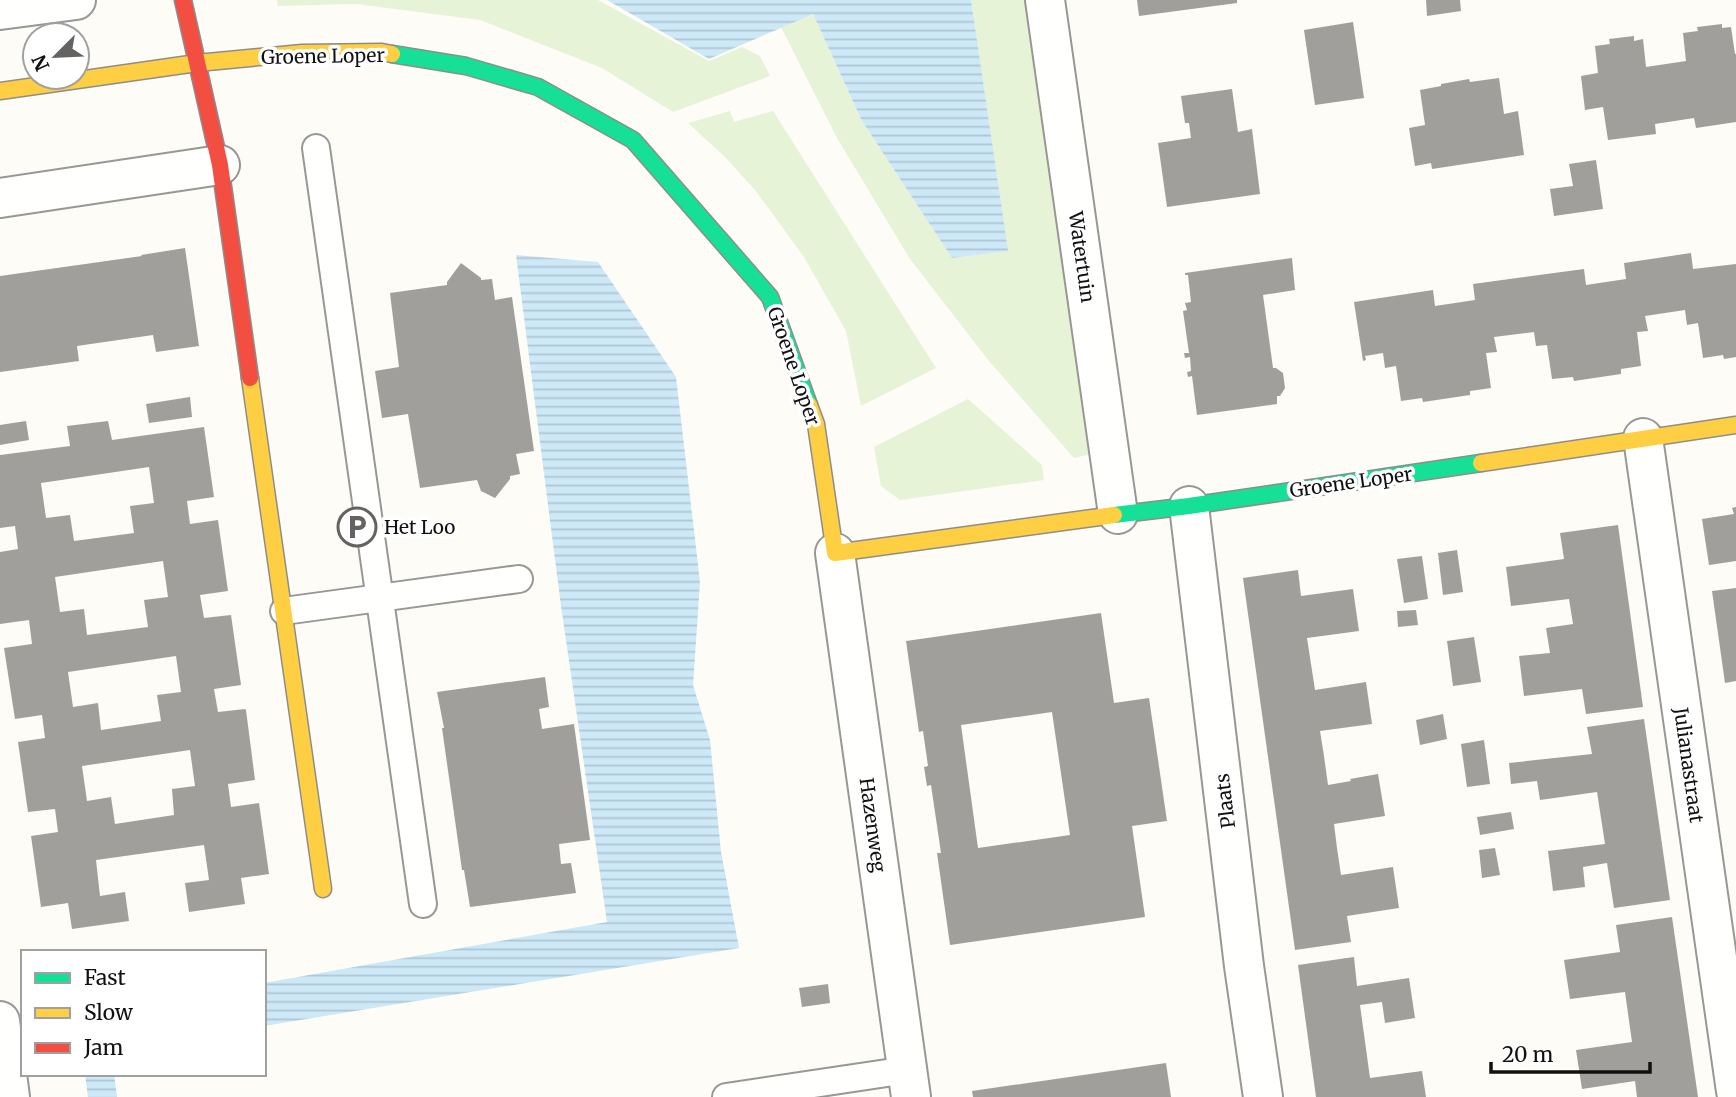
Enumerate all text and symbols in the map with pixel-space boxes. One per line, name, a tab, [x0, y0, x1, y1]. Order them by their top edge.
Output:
north arrow	[21, 21, 91, 91]
street label: Groene Loper	[261, 43, 386, 69]
text: N	[26, 51, 54, 75]
street label: Watertuin	[1064, 209, 1100, 304]
street label: Groene Loper	[763, 304, 826, 429]
street label: Groene Loper	[1288, 461, 1414, 502]
parking icon: Het Loo	[336, 506, 378, 548]
place label: Het Loo	[384, 515, 455, 539]
street label: Julianastraat	[1669, 705, 1709, 825]
street label: Plaats	[1210, 772, 1240, 830]
street label: Hazenweg	[854, 776, 892, 874]
legend	[21, 950, 266, 1076]
text: Fast	[84, 964, 126, 991]
text: Slow	[84, 999, 133, 1026]
scale bar	[1491, 1030, 1650, 1074]
text: Jam	[83, 1034, 123, 1061]
text: 20 m	[1502, 1041, 1554, 1068]

